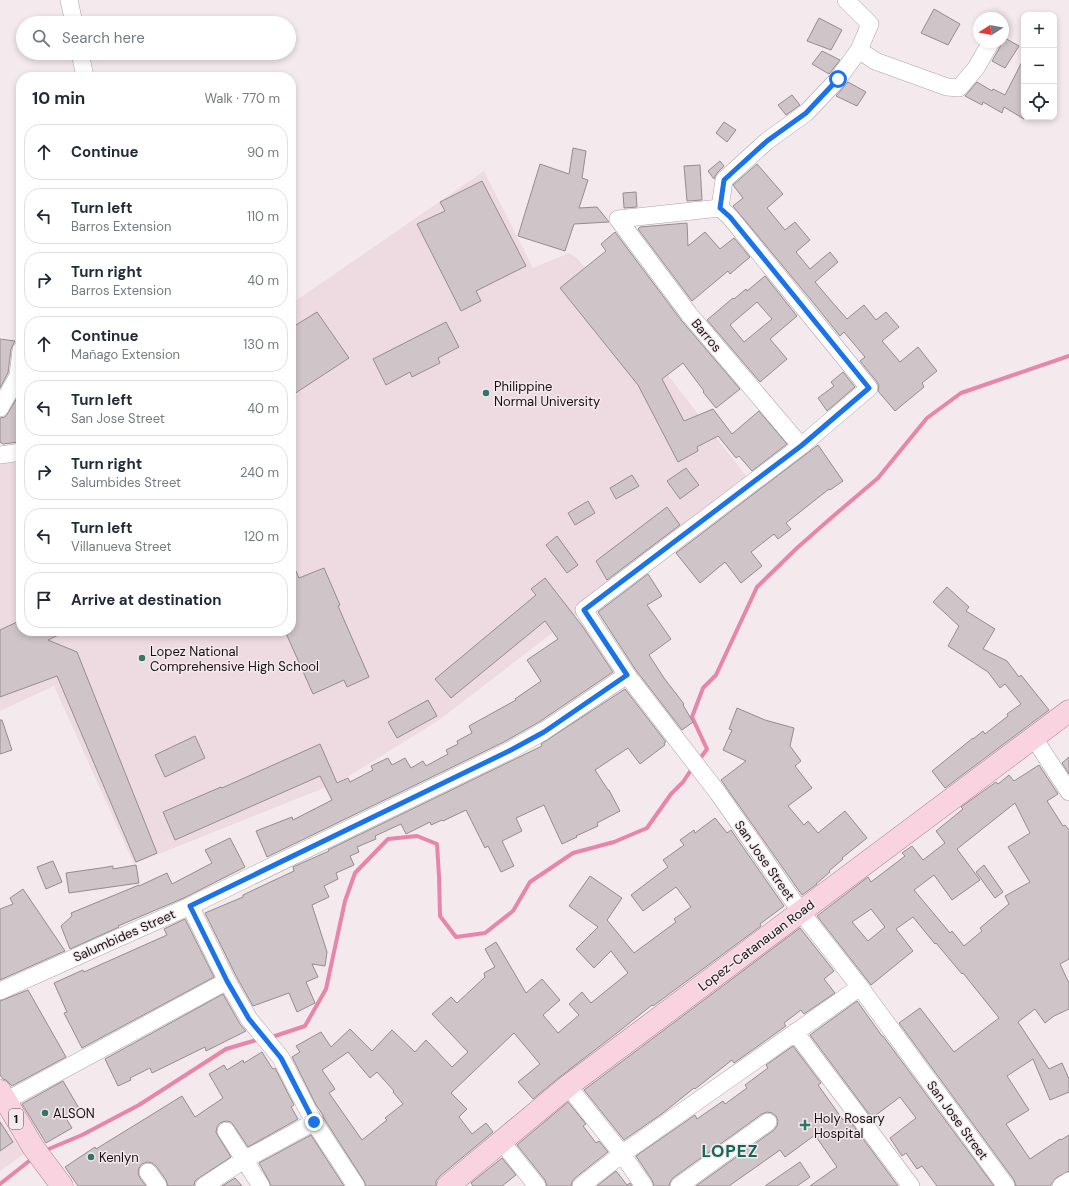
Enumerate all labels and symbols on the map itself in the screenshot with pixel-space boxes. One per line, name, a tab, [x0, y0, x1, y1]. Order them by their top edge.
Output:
north arrow	[973, 12, 1009, 48]
route start	[829, 70, 847, 88]
street label: Barros	[688, 315, 726, 356]
place label: Philippine Normal University	[494, 378, 600, 410]
marker: Philippine Normal University	[481, 388, 491, 398]
place label: Lopez National Comprehensive High School	[150, 643, 319, 675]
marker: Lopez National Comprehensive High School	[137, 653, 147, 663]
street label: San Jose Street	[731, 817, 799, 904]
street label: Lopez-Catanauan Road	[695, 896, 818, 995]
street label: Salumbides Street	[70, 905, 178, 966]
street label: San Jose Street	[923, 1077, 992, 1163]
place label: ALSON	[53, 1105, 95, 1122]
marker: ALSON	[40, 1108, 50, 1118]
road number: 1	[9, 1109, 23, 1129]
place label: Holy Rosary Hospital	[814, 1110, 885, 1142]
route end	[305, 1113, 323, 1131]
marker: Holy Rosary Hospital	[799, 1119, 811, 1131]
district label: LOPEZ	[702, 1140, 758, 1162]
place label: Kenlyn	[99, 1149, 139, 1166]
marker: Kenlyn	[86, 1152, 96, 1162]

